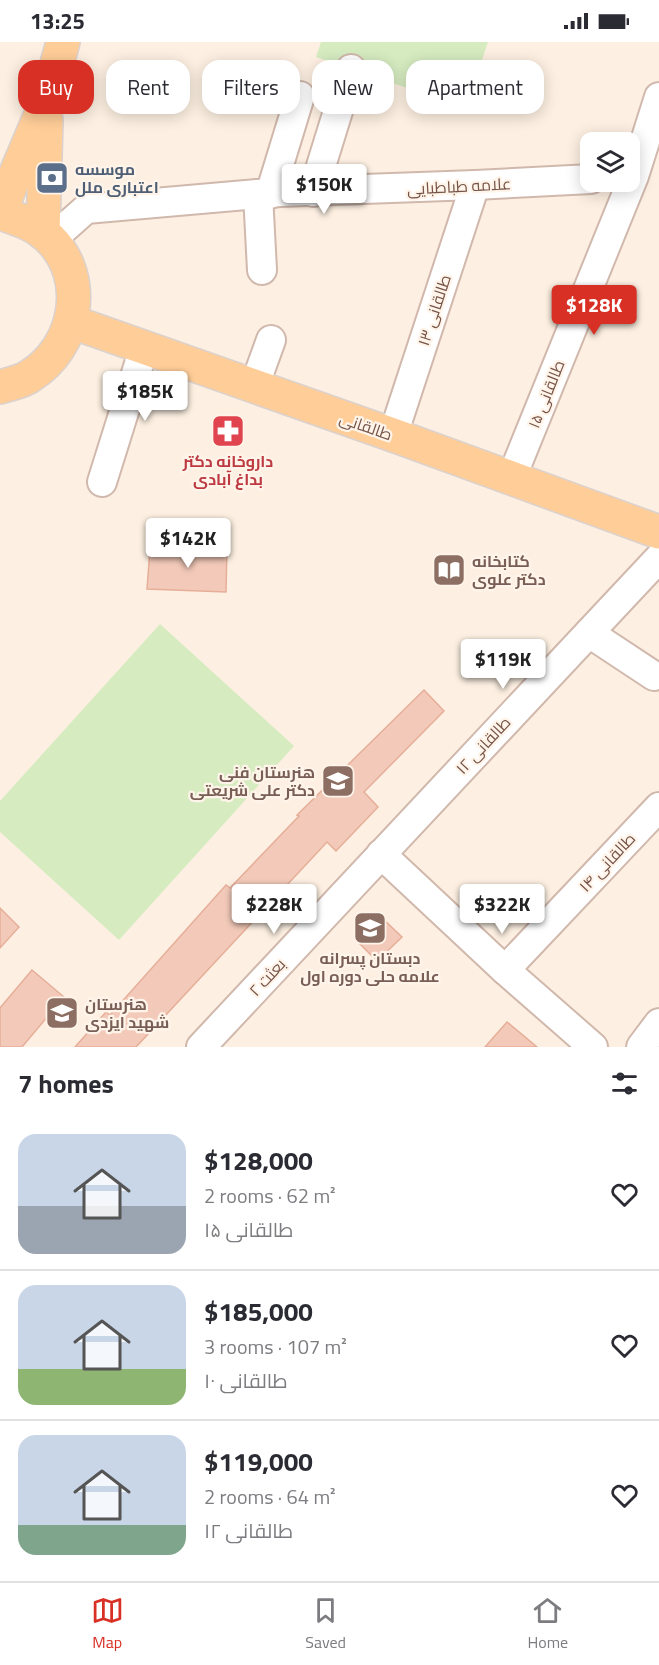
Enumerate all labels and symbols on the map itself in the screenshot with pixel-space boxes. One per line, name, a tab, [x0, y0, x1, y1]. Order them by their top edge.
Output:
place label: موسسه اعتباری ملل	[75, 157, 159, 199]
bank icon: موسسه اعتباری ملل	[34, 160, 70, 196]
pin: $150K	[282, 164, 366, 215]
street label: علامه طباطبایی	[406, 171, 512, 201]
street label: طالقانی ۱۳	[411, 271, 457, 349]
pin: $128K	[552, 285, 636, 336]
street label: طالقانی ۱۵	[521, 356, 571, 432]
pin: $185K	[103, 371, 187, 422]
street label: طالقانی	[336, 406, 396, 446]
pharmacy icon: داروخانه دکتر بداغ آبادی	[210, 413, 246, 449]
place label: داروخانه دکتر بداغ آبادی	[182, 449, 273, 491]
pin: $142K	[146, 518, 230, 569]
place label: کتابخانه دکتر علوی	[472, 549, 546, 591]
library icon: کتابخانه دکتر علوی	[431, 552, 467, 588]
pin: $119K	[461, 639, 545, 690]
street label: طالقانی ۱۲	[450, 711, 516, 779]
place label: هنرستان فنی دکتر علی شریعتی	[190, 760, 315, 802]
school or university icon: هنرستان فنی دکتر علی شریعتی	[320, 763, 356, 799]
street label: طالقانی ۱۴	[573, 827, 641, 897]
pin: $228K	[232, 884, 316, 935]
pin: $322K	[460, 884, 544, 935]
school or university icon: دبستان پسرانه علامه حلی دوره اول	[352, 910, 388, 946]
place label: دبستان پسرانه علامه حلی دوره اول	[300, 946, 440, 988]
street label: بعثت ۲	[243, 953, 291, 1001]
place label: هنرستان شهید ایزدی	[85, 992, 169, 1034]
school or university icon: هنرستان شهید ایزدی	[44, 995, 80, 1031]

